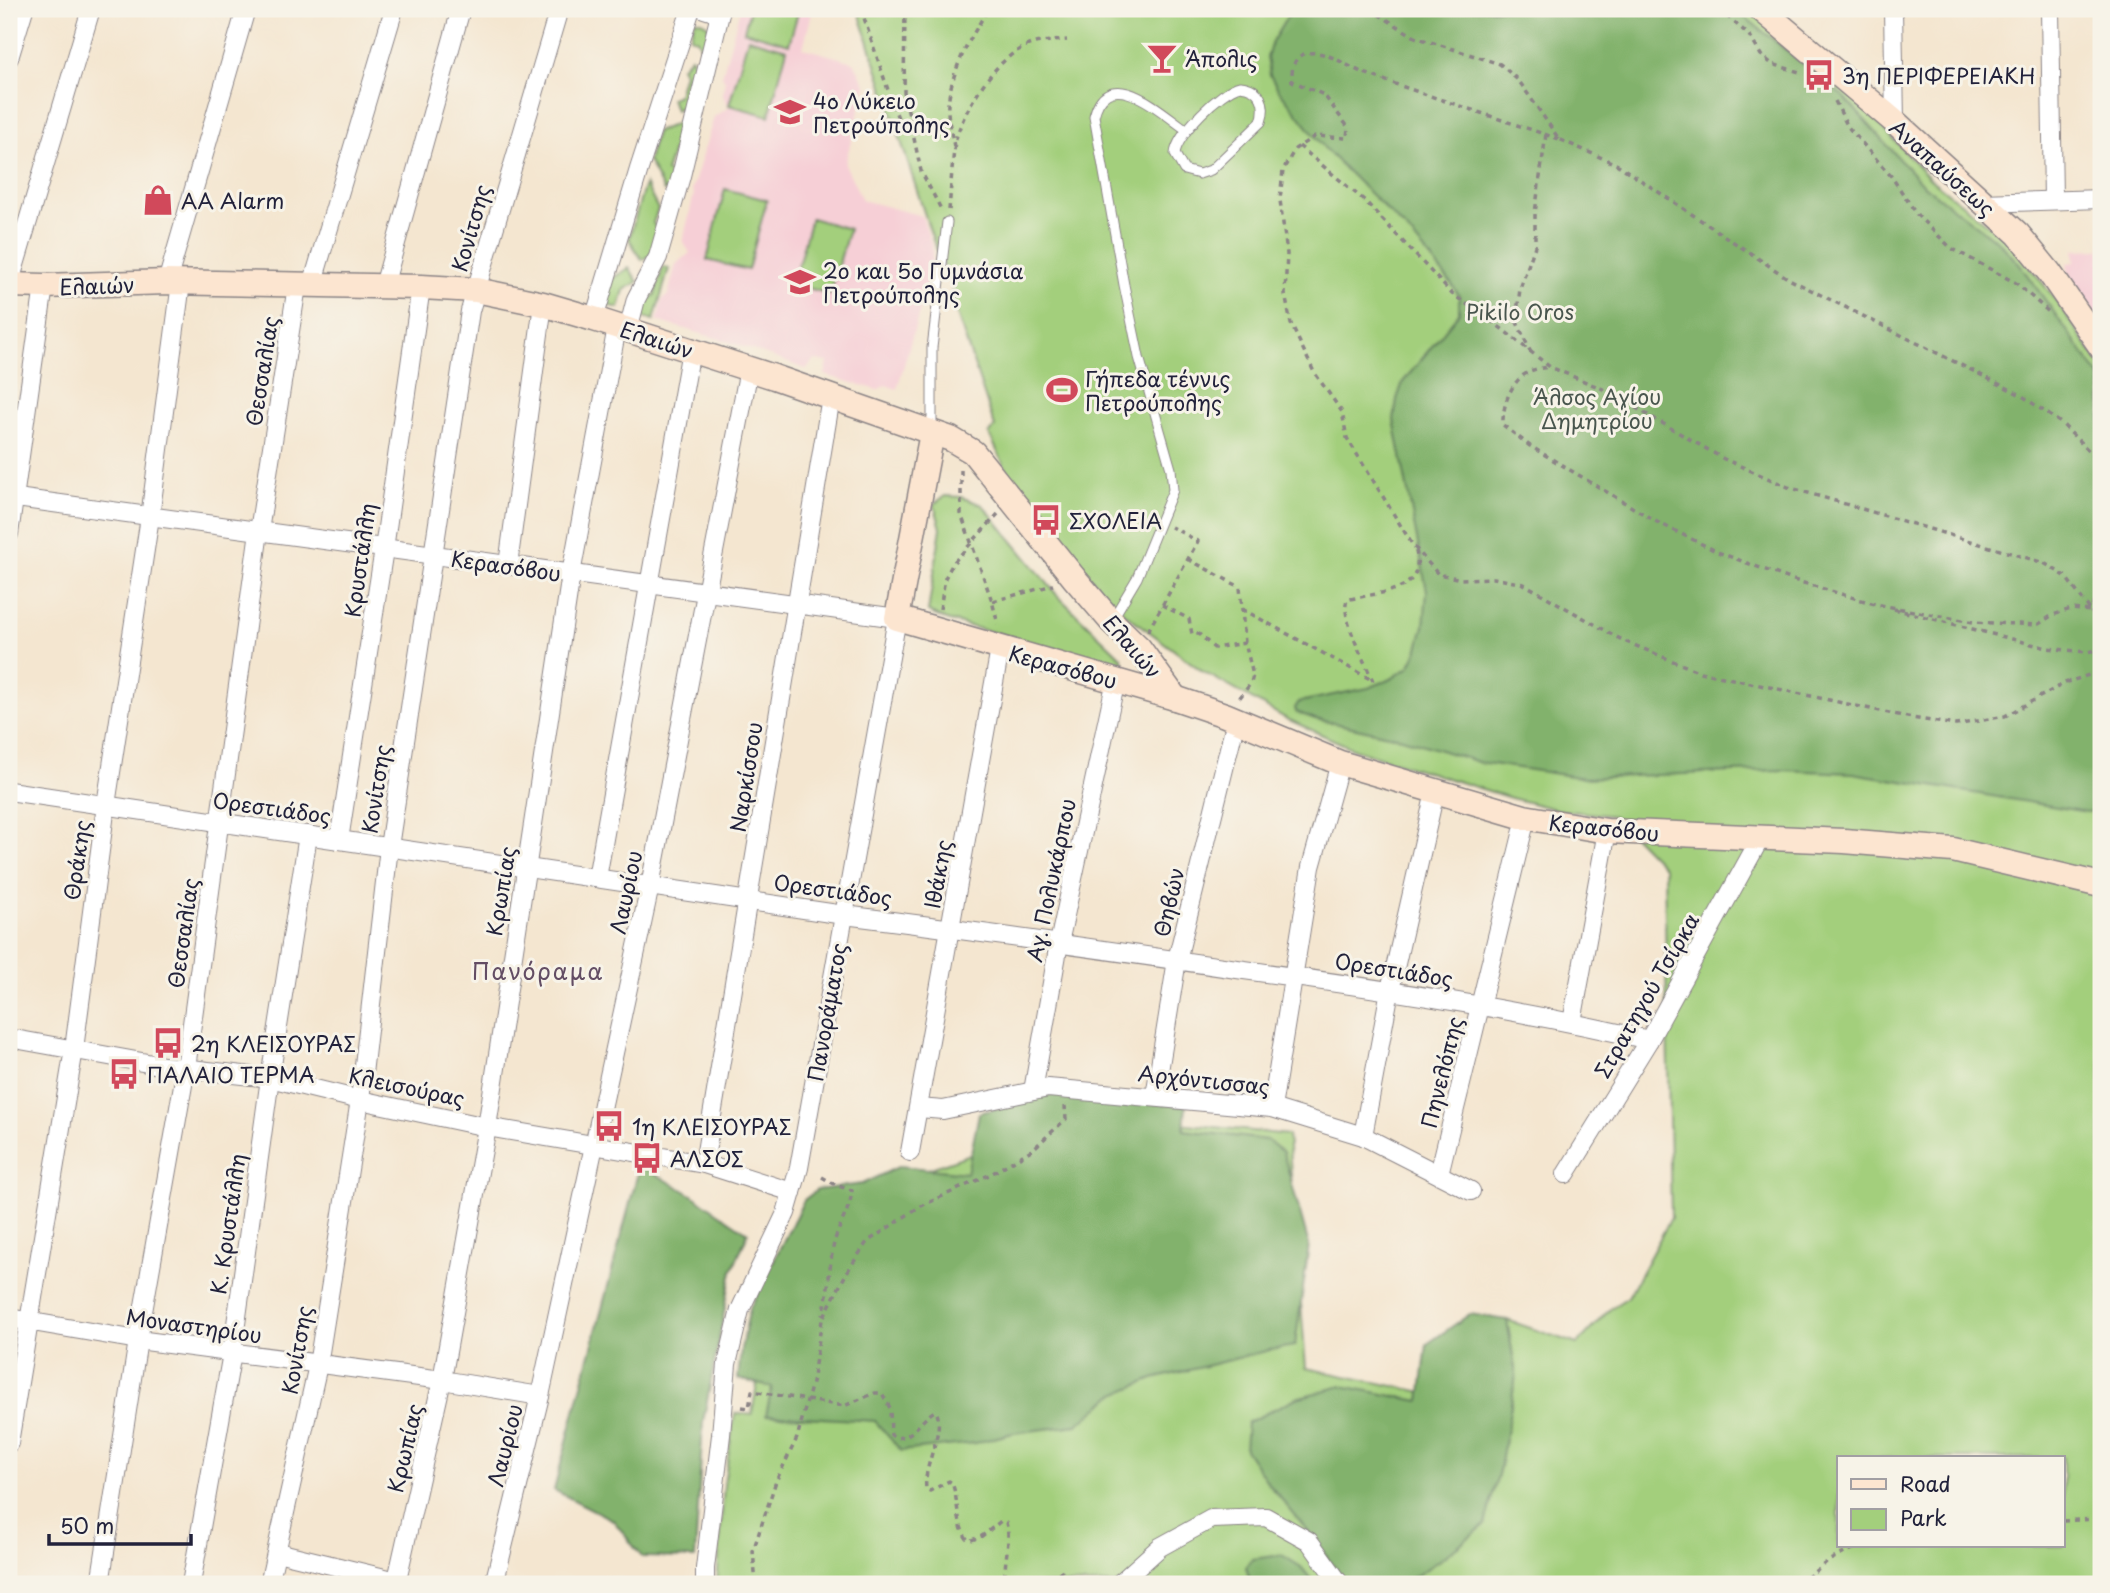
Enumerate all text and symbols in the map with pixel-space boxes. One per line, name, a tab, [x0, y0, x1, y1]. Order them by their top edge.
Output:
bar icon: Άπολις	[1145, 41, 1179, 75]
place label: Άπολις	[1185, 42, 1258, 74]
bus stop icon: 3η ΠΕΡΙΦΕΡΕΙΑΚΗ	[1802, 58, 1836, 92]
place label: 3η ΠΕΡΙΦΕΡΕΙΑΚΗ	[1842, 59, 2036, 91]
place label: 4ο Λύκειο Πετρούπολης	[813, 84, 950, 140]
school or university icon: 4ο Λύκειο Πετρούπολης	[773, 95, 807, 129]
street label: Αναπαύσεως	[1883, 111, 2003, 223]
street label: Κονίτσης	[442, 181, 498, 275]
shop icon: AA Alarm	[141, 183, 175, 217]
place label: AA Alarm	[181, 184, 284, 216]
place label: 2ο και 5ο Γυμνάσια Πετρούπολης	[823, 254, 1024, 310]
school or university icon: 2ο και 5ο Γυμνάσια Πετρούπολης	[783, 265, 817, 299]
street label: Ελαιών	[59, 268, 135, 302]
park label: Pikilo Oros	[1466, 295, 1574, 327]
street label: Ελαιών	[616, 312, 698, 366]
street label: Θεσσαλίας	[237, 313, 286, 428]
place label: Γήπεδα τέννις Πετρούπολης	[1085, 362, 1230, 418]
sports icon: Γήπεδα τέννις Πετρούπολης	[1045, 373, 1079, 407]
park label: Άλσος Αγίου Δημητρίου	[1533, 380, 1661, 436]
street label: Κρυστάλλη	[335, 501, 383, 619]
bus stop icon: ΣΧΟΛΕΙΑ	[1029, 503, 1063, 537]
place label: ΣΧΟΛΕΙΑ	[1069, 504, 1162, 536]
street label: Κερασόβου	[449, 541, 563, 589]
street label: Ελαιών	[1096, 607, 1170, 685]
street label: Κερασόβου	[1005, 636, 1121, 696]
street label: Ναρκίσσου	[720, 720, 770, 834]
street label: Κονίτσης	[352, 742, 398, 836]
street label: Ορεστιάδος	[211, 783, 333, 831]
street label: Αγ. Πολυκάρπου	[1017, 795, 1083, 965]
street label: Κερασόβου	[1547, 805, 1661, 849]
street label: Θράκης	[55, 818, 97, 902]
street label: Ιθάκης	[915, 837, 959, 911]
street label: Κρωπίας	[477, 844, 523, 938]
street label: Λαυρίου	[601, 847, 649, 937]
street label: Θηβών	[1144, 864, 1192, 940]
street label: Ορεστιάδος	[772, 865, 894, 913]
street label: Θεσσαλίας	[158, 876, 206, 990]
street label: Στρατηγού Τσίρκα	[1586, 906, 1706, 1083]
street label: Πανοράματος	[798, 940, 854, 1084]
street label: Ορεστιάδος	[1333, 944, 1455, 994]
district label: Πανόραμα	[471, 953, 605, 988]
street label: Πηνελόπης	[1412, 1013, 1470, 1131]
bus stop icon: 2η ΚΛΕΙΣΟΥΡΑΣ	[151, 1026, 185, 1060]
place label: 2η ΚΛΕΙΣΟΥΡΑΣ	[191, 1027, 356, 1059]
street label: Αρχόντισσας	[1137, 1056, 1271, 1102]
bus stop icon: ΠΑΛΑΙΟ ΤΕΡΜΑ	[107, 1057, 141, 1091]
place label: ΠΑΛΑΙΟ ΤΕΡΜΑ	[147, 1058, 315, 1090]
street label: Κλεισούρας	[346, 1058, 468, 1114]
bus stop icon: 1η ΚΛΕΙΣΟΥΡΑΣ	[592, 1109, 626, 1143]
place label: 1η ΚΛΕΙΣΟΥΡΑΣ	[632, 1110, 792, 1142]
bus stop icon: ΑΛΣΟΣ	[630, 1141, 664, 1175]
place label: ΑΛΣΟΣ	[670, 1142, 744, 1174]
street label: Κ. Κρυστάλλη	[201, 1151, 253, 1297]
street label: Μοναστηρίου	[124, 1300, 264, 1350]
street label: Κονίτσης	[272, 1303, 320, 1397]
street label: Κρωπίας	[378, 1400, 430, 1496]
street label: Λαυρίου	[478, 1400, 530, 1490]
legend	[1837, 1456, 2064, 1548]
text: Road	[1900, 1467, 1951, 1499]
text: Park	[1900, 1501, 1947, 1533]
scale bar	[49, 1502, 191, 1546]
text: 50 m	[60, 1509, 114, 1541]

